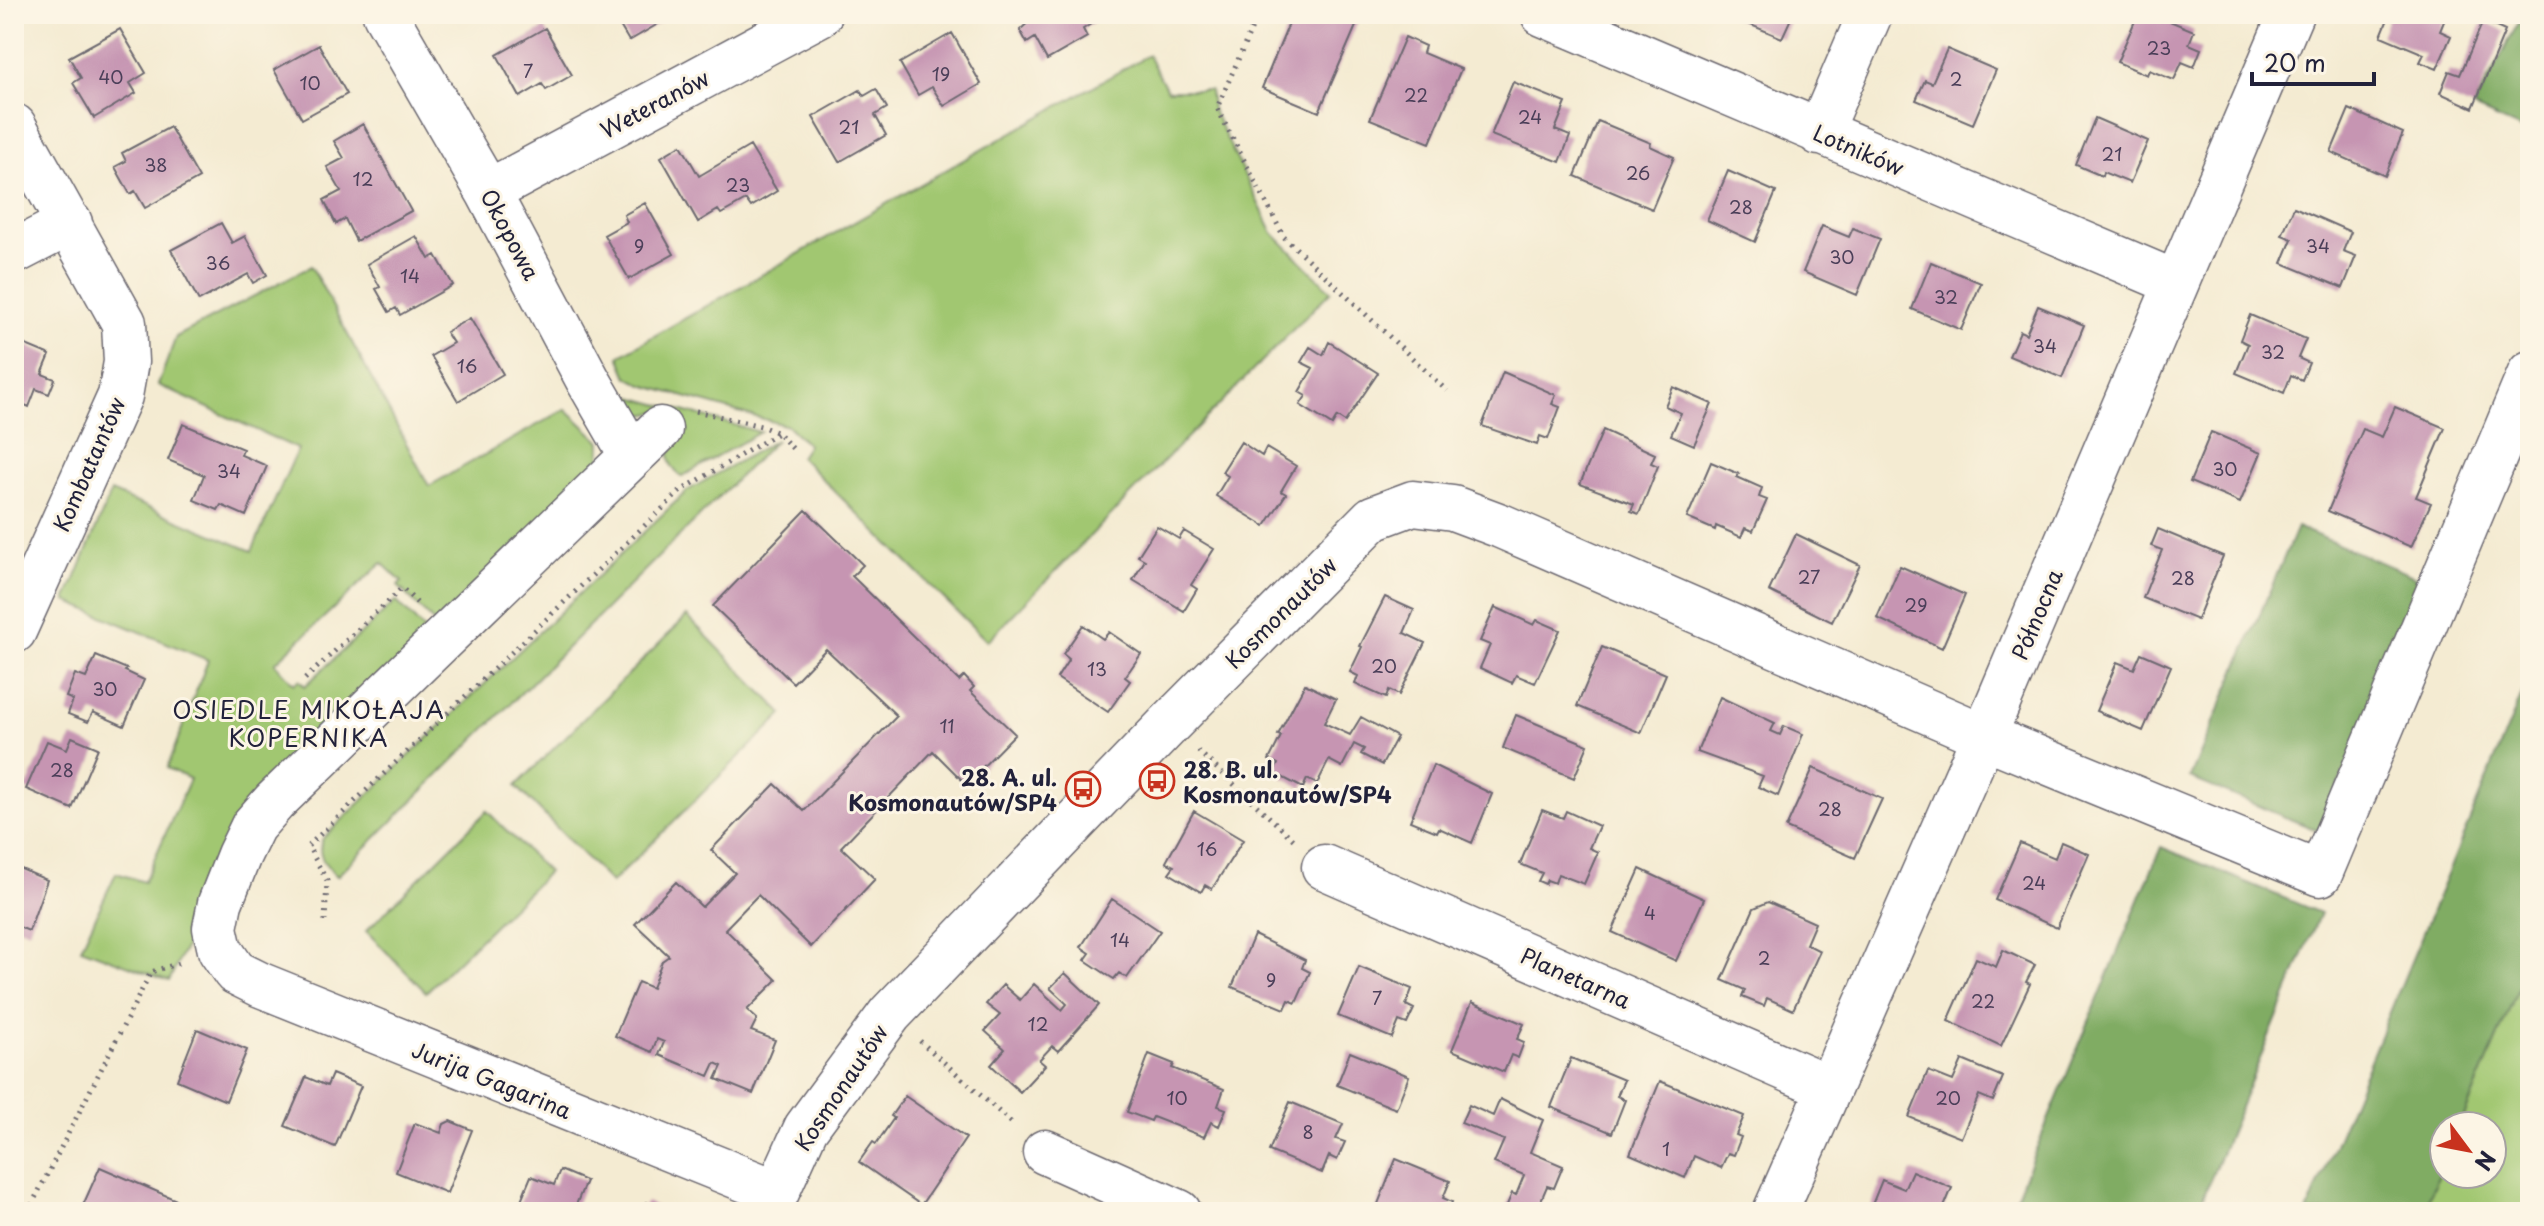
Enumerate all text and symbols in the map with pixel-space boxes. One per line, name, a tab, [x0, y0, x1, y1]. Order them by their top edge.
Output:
house number: 23	[2147, 34, 2171, 61]
scale bar	[2252, 36, 2374, 86]
text: 20 m	[2264, 44, 2326, 80]
house number: 7	[523, 57, 533, 84]
house number: 19	[932, 60, 950, 87]
street label: Weteranów	[594, 61, 714, 145]
house number: 40	[98, 63, 124, 90]
house number: 2	[1950, 65, 1962, 92]
house number: 10	[299, 69, 321, 96]
house number: 22	[1404, 81, 1428, 108]
house number: 24	[1518, 103, 1542, 130]
house number: 21	[839, 113, 859, 140]
street label: Lotników	[1808, 115, 1910, 183]
house number: 21	[2102, 140, 2122, 167]
house number: 38	[144, 151, 168, 178]
house number: 26	[1626, 159, 1650, 186]
house number: 12	[353, 165, 373, 192]
house number: 23	[726, 171, 750, 198]
street label: Okopowa	[473, 183, 549, 286]
house number: 28	[1729, 193, 1753, 220]
house number: 9	[634, 232, 644, 259]
house number: 34	[2306, 232, 2330, 259]
house number: 30	[1829, 243, 1855, 270]
house number: 36	[206, 249, 230, 276]
house number: 14	[400, 262, 420, 289]
house number: 32	[1934, 283, 1958, 310]
house number: 34	[2033, 332, 2057, 359]
house number: 32	[2261, 338, 2285, 365]
house number: 16	[457, 352, 477, 379]
street label: Kombatantów	[44, 391, 132, 537]
house number: 30	[2212, 455, 2238, 482]
house number: 34	[217, 457, 241, 484]
street label: Kosmonautów	[1217, 549, 1343, 675]
house number: 27	[1798, 563, 1820, 590]
street label: Północna	[2002, 563, 2070, 664]
house number: 28	[2171, 564, 2195, 591]
house number: 29	[1905, 591, 1927, 618]
house number: 20	[1371, 652, 1397, 679]
house number: 13	[1087, 655, 1107, 682]
house number: 30	[92, 675, 118, 702]
district label: OSIEDLE MIKOŁAJA KOPERNIKA	[172, 691, 446, 755]
house number: 11	[939, 712, 955, 739]
place label: 28. B. ul. Kosmonautów/SP4	[1183, 752, 1392, 810]
house number: 28	[50, 756, 74, 783]
place label: 28. A. ul. Kosmonautów/SP4	[848, 760, 1057, 818]
bus stop icon: 28. B. ul. Kosmonautów/SP4	[1138, 762, 1176, 800]
bus stop icon: 28. A. ul. Kosmonautów/SP4	[1064, 770, 1102, 808]
house number: 28	[1818, 795, 1842, 822]
house number: 16	[1197, 835, 1217, 862]
house number: 24	[2022, 869, 2046, 896]
house number: 4	[1644, 899, 1656, 926]
house number: 14	[1110, 926, 1130, 953]
street label: Planetarna	[1516, 938, 1636, 1016]
house number: 2	[1758, 944, 1770, 971]
house number: 9	[1266, 966, 1276, 993]
house number: 7	[1372, 984, 1382, 1011]
house number: 22	[1971, 987, 1995, 1014]
house number: 12	[1028, 1010, 1048, 1037]
street label: Kosmonautów	[785, 1017, 895, 1157]
street label: Jurija Gagarina	[407, 1032, 577, 1126]
house number: 10	[1166, 1084, 1188, 1111]
house number: 20	[1935, 1084, 1961, 1111]
north arrow	[2428, 1110, 2508, 1190]
house number: 8	[1302, 1118, 1314, 1145]
house number: 1	[1662, 1135, 1670, 1162]
text: N	[2468, 1145, 2505, 1178]

